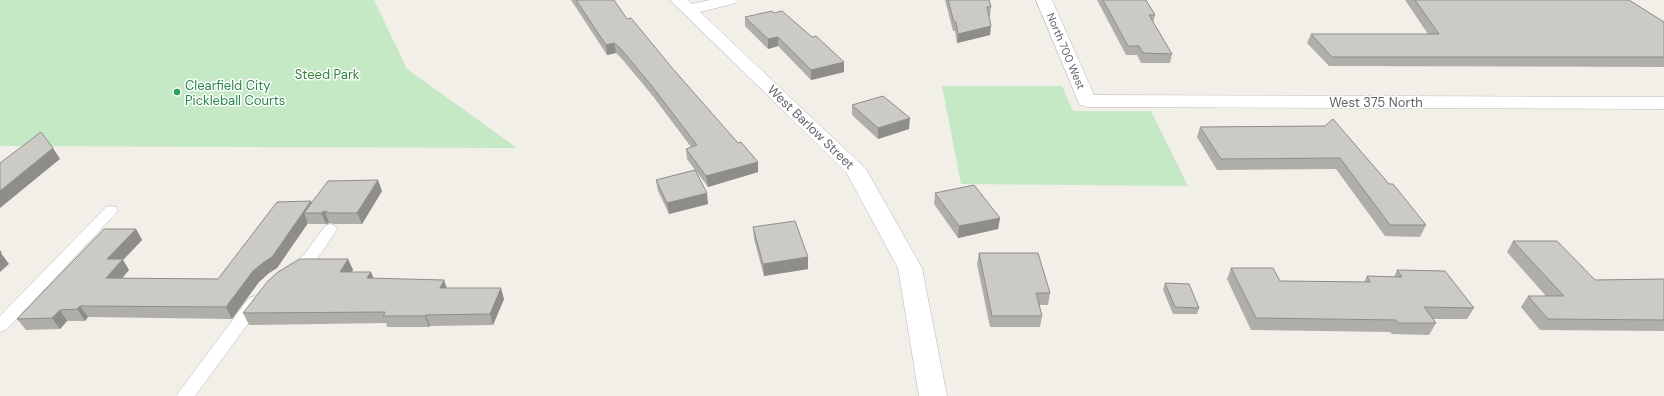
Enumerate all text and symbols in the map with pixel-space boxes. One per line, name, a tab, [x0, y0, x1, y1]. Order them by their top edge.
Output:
street label: North 700 West	[1044, 11, 1088, 91]
park label: Steed Park	[295, 66, 360, 83]
place label: Clearfield City Pickleball Courts	[185, 77, 285, 109]
street label: West Barlow Street	[764, 81, 858, 173]
marker: Clearfield City Pickleball Courts	[172, 87, 182, 97]
street label: West 375 North	[1329, 94, 1423, 111]

